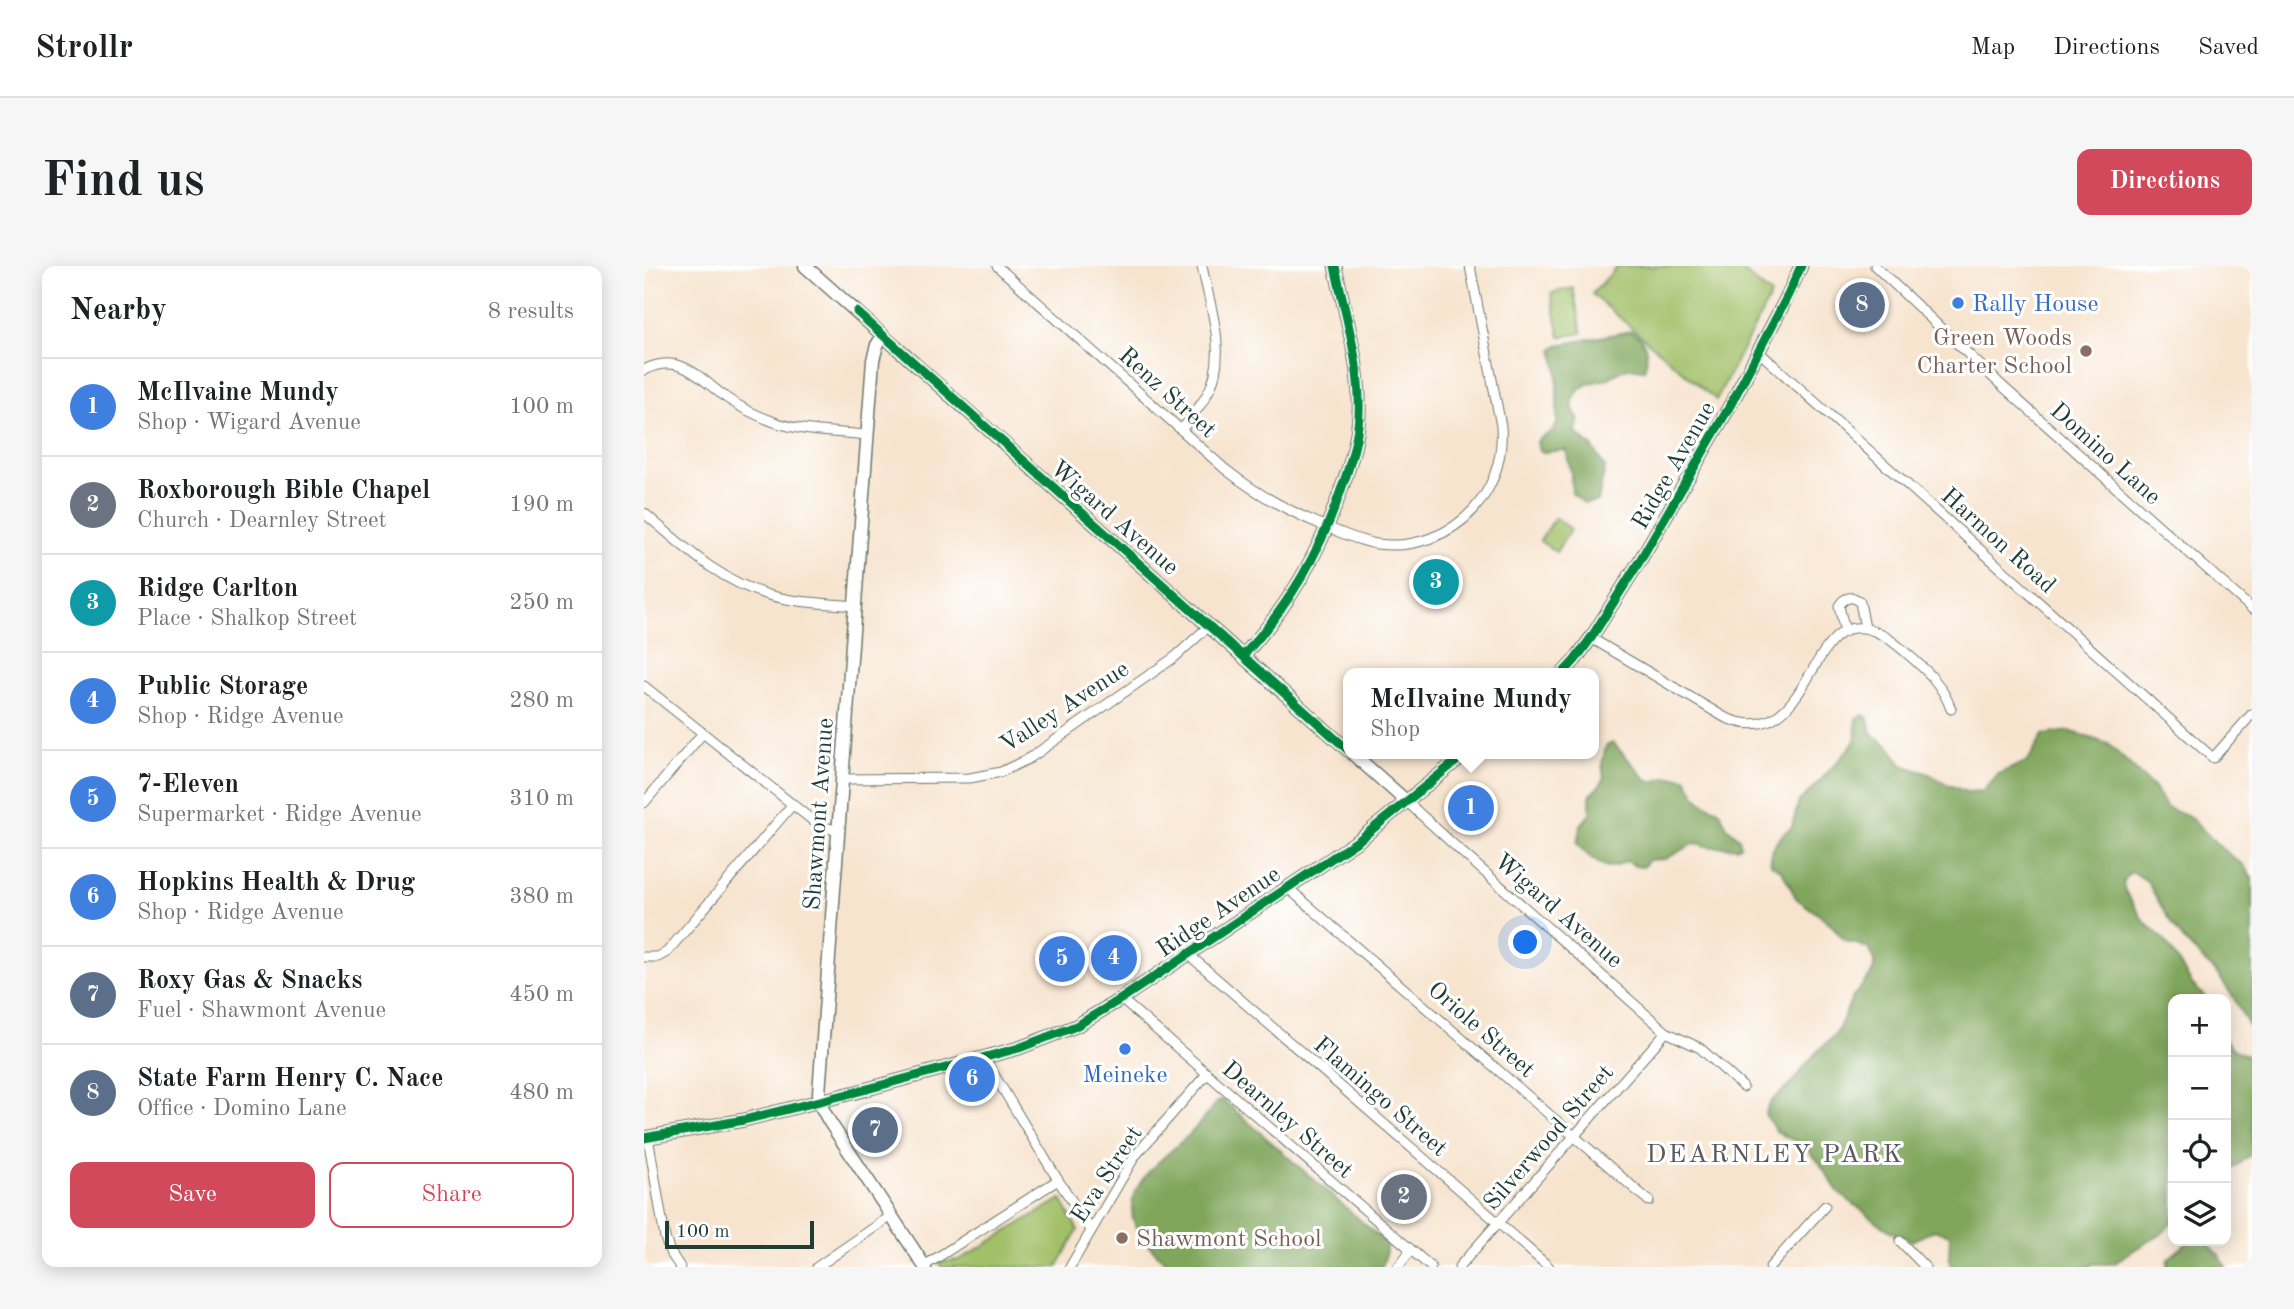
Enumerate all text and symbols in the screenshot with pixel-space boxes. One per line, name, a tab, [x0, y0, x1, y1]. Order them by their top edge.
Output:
text: Strollr	[35, 32, 133, 65]
text: Map	[1971, 36, 2015, 60]
text: Directions	[2053, 36, 2160, 60]
text: Saved	[2198, 36, 2259, 60]
button: Directions	[2077, 149, 2252, 215]
text: Find us	[42, 158, 205, 207]
pin: 8	[1839, 279, 1885, 331]
place label: Rally House	[1972, 293, 2099, 317]
marker: Rally House	[1950, 295, 1966, 311]
text: Nearby	[70, 296, 167, 326]
text: 8 results	[488, 300, 574, 323]
place label: Green Woods Charter School	[1916, 327, 2072, 379]
marker: Green Woods Charter School	[2078, 343, 2094, 359]
street label: Renz Street	[1113, 344, 1220, 443]
text: McIlvaine Mundy	[137, 380, 339, 406]
text: 1	[86, 395, 100, 418]
text: 100 m	[509, 395, 574, 418]
street label: Ridge Avenue	[1629, 398, 1721, 534]
street label: Domino Lane	[2045, 399, 2165, 510]
text: Shop · Wigard Avenue	[137, 411, 361, 434]
street label: Wigard Avenue	[1045, 457, 1182, 580]
text: Roxborough Bible Chapel	[137, 478, 430, 504]
street label: Harmon Road	[1936, 484, 2059, 599]
text: 2	[86, 493, 100, 516]
text: 190 m	[509, 493, 574, 516]
text: Church · Dearnley Street	[137, 509, 387, 532]
pin: 3	[1413, 556, 1459, 608]
text: Ridge Carlton	[137, 576, 298, 602]
text: 3	[86, 591, 100, 614]
text: 250 m	[509, 591, 574, 614]
text: Place · Shalkop Street	[137, 607, 357, 630]
street label: Valley Avenue	[996, 657, 1134, 758]
popup	[1343, 668, 1599, 759]
text: Public Storage	[137, 674, 308, 700]
text: McIlvaine Mundy	[1370, 687, 1572, 713]
text: 4	[86, 689, 100, 712]
text: 280 m	[509, 689, 574, 712]
text: Shop · Ridge Avenue	[137, 705, 344, 728]
street label: Shawmont Avenue	[801, 717, 839, 911]
text: Shop	[1370, 718, 1420, 741]
text: 7-Eleven	[137, 772, 239, 798]
pin: 1	[1448, 782, 1494, 834]
text: 5	[86, 787, 100, 810]
text: 310 m	[509, 787, 574, 810]
text: Supermarket · Ridge Avenue	[137, 803, 422, 826]
street label: Wigard Avenue	[1489, 850, 1626, 973]
street label: Ridge Avenue	[1153, 863, 1285, 963]
text: Hopkins Health & Drug	[137, 870, 415, 896]
text: 6	[86, 885, 100, 908]
text: 380 m	[509, 885, 574, 908]
text: Shop · Ridge Avenue	[137, 901, 344, 924]
your location	[1508, 925, 1542, 959]
pin: 4	[1091, 932, 1137, 984]
pin: 5	[1039, 933, 1085, 985]
text: Roxy Gas & Snacks	[137, 968, 362, 994]
street label: Oriole Street	[1423, 978, 1539, 1083]
text: 7	[86, 983, 100, 1006]
text: 450 m	[509, 983, 574, 1006]
map controls	[2168, 994, 2231, 1246]
button: +	[2168, 994, 2231, 1057]
text: Fuel · Shawmont Avenue	[137, 999, 386, 1022]
street label: Flamingo Street	[1308, 1033, 1451, 1162]
marker: Meineke	[1117, 1041, 1133, 1057]
pin: 6	[949, 1053, 995, 1105]
street label: Dearnley Street	[1217, 1057, 1357, 1184]
button: −	[2168, 1057, 2231, 1120]
street label: Silverwood Street	[1480, 1061, 1619, 1216]
place label: Meineke	[1082, 1064, 1168, 1088]
text: State Farm Henry C. Nace	[137, 1066, 444, 1092]
text: 8	[86, 1081, 100, 1104]
text: 480 m	[509, 1081, 574, 1104]
text: Office · Domino Lane	[137, 1097, 347, 1120]
pin: 7	[852, 1104, 898, 1156]
button: locate	[2168, 1120, 2231, 1183]
street label: Eva Street	[1067, 1122, 1148, 1228]
district label: DEARNLEY PARK	[1646, 1142, 1904, 1168]
button: Save	[70, 1162, 315, 1228]
button: Share	[329, 1162, 574, 1228]
pin: 2	[1381, 1171, 1427, 1223]
button: layers	[2168, 1183, 2231, 1246]
scale bar	[665, 1218, 814, 1250]
text: 100 m	[676, 1223, 729, 1242]
place label: Shawmont School	[1136, 1228, 1322, 1252]
marker: Shawmont School	[1114, 1230, 1130, 1246]

